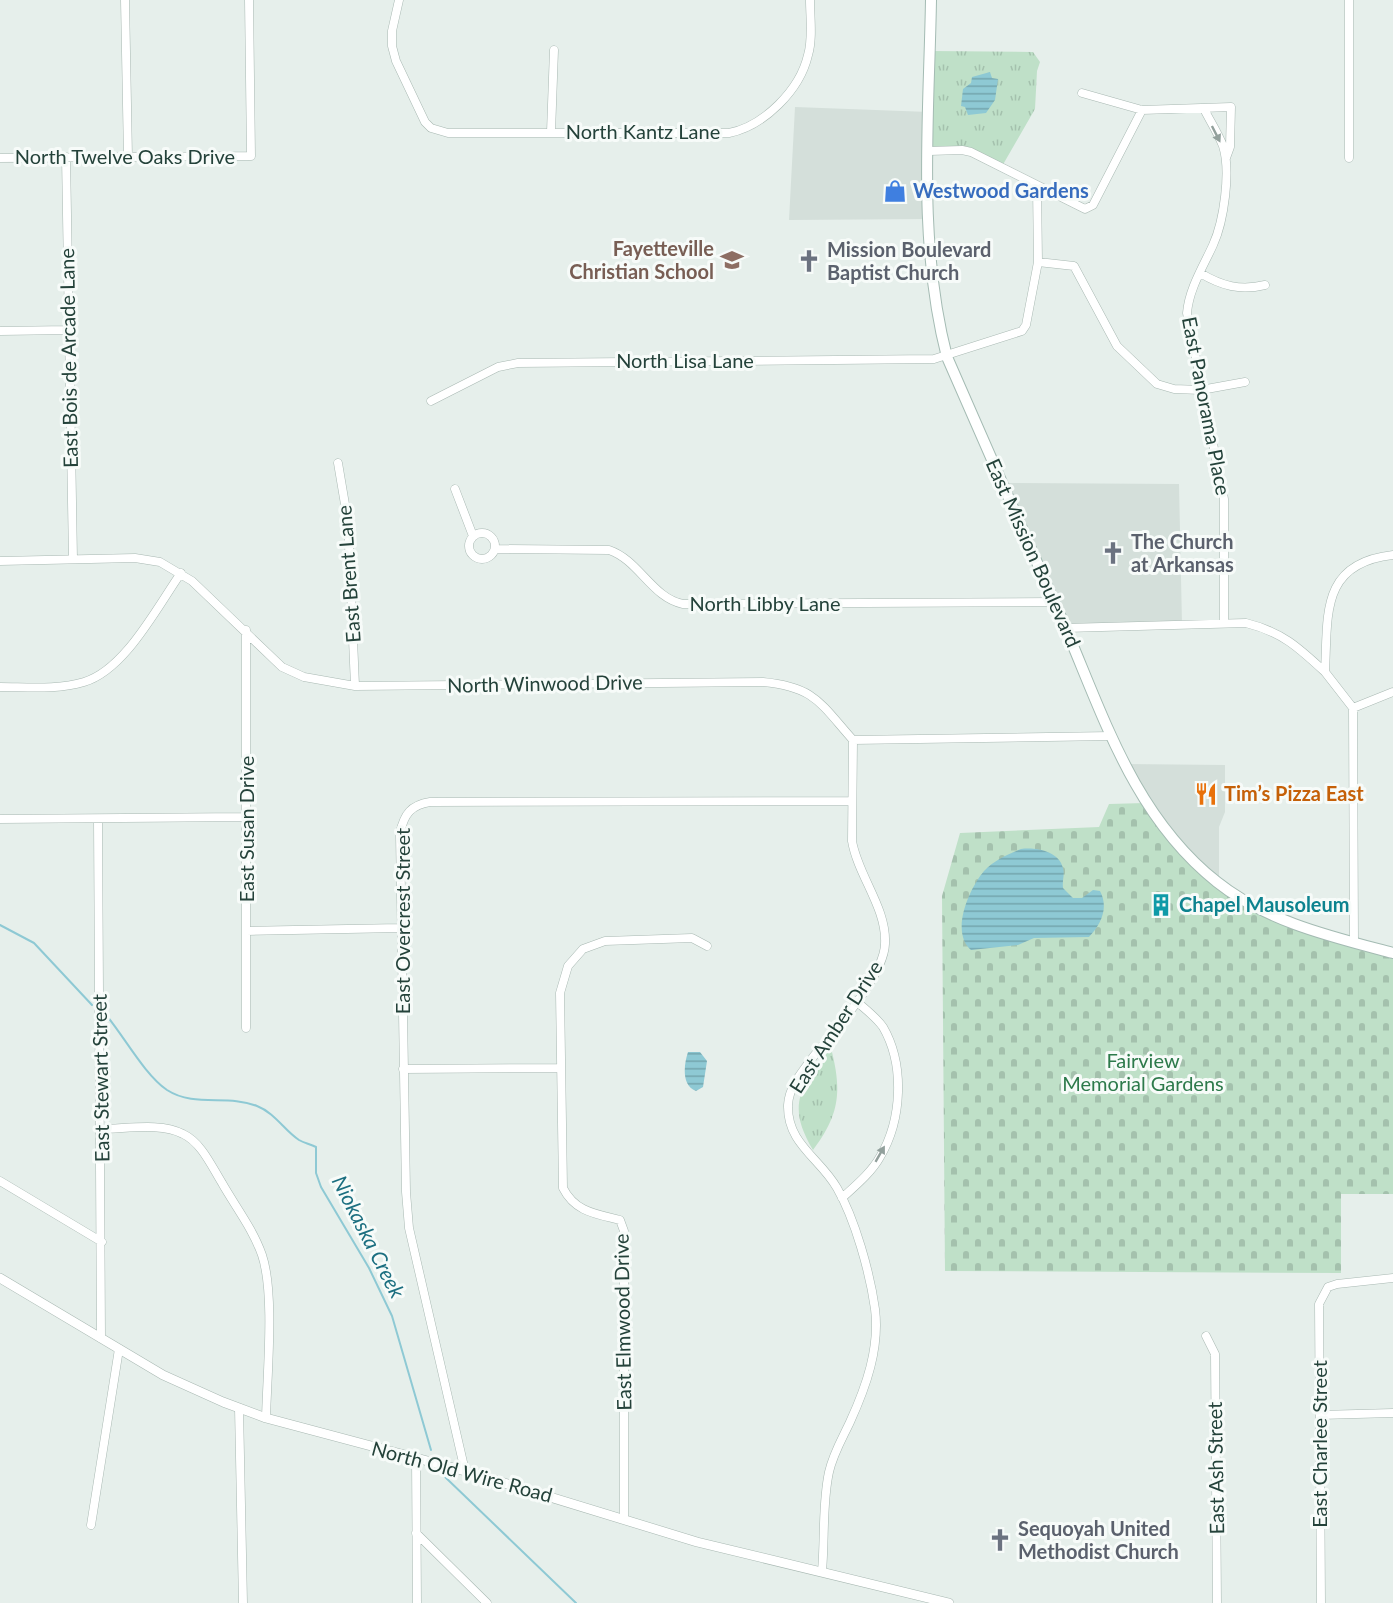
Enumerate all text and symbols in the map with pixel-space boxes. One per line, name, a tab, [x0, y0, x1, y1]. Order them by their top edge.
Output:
street label: North Kantz Lane	[566, 119, 720, 143]
one-way arrow	[1212, 125, 1221, 142]
street label: North Twelve Oaks Drive	[15, 144, 235, 168]
shop icon: Westwood Gardens	[882, 178, 908, 204]
place label: Westwood Gardens	[913, 178, 1089, 202]
place label: Fayetteville Christian School	[569, 236, 714, 283]
place label: Mission Boulevard Baptist Church	[827, 237, 991, 284]
school or university icon: Fayetteville Christian School	[719, 247, 745, 273]
street label: East Bois de Arcade Lane	[54, 248, 82, 468]
church icon: Mission Boulevard Baptist Church	[796, 248, 822, 274]
street label: East Panorama Place	[1178, 314, 1236, 497]
street label: North Lisa Lane	[616, 348, 754, 372]
street label: East Mission Boulevard	[982, 455, 1086, 651]
street label: East Brent Lane	[331, 505, 365, 644]
place label: The Church at Arkansas	[1131, 529, 1234, 576]
church icon: The Church at Arkansas	[1100, 540, 1126, 566]
street label: North Libby Lane	[689, 591, 841, 615]
street label: North Winwood Drive	[447, 669, 643, 697]
street label: East Susan Drive	[234, 756, 258, 902]
restaurant icon: Tim’s Pizza East	[1193, 781, 1219, 807]
place label: Tim’s Pizza East	[1224, 781, 1364, 805]
street label: East Overcrest Street	[390, 828, 414, 1014]
building icon: Chapel Mausoleum	[1148, 892, 1174, 918]
place label: Chapel Mausoleum	[1179, 892, 1350, 916]
street label: East Amber Drive	[783, 956, 887, 1097]
street label: East Stewart Street	[87, 994, 113, 1162]
park label: Fairview Memorial Gardens	[1062, 1048, 1224, 1095]
one-way arrow	[875, 1146, 886, 1162]
water label: Niokaska Creek	[328, 1171, 411, 1303]
street label: East Elmwood Drive	[608, 1233, 636, 1411]
street label: East Charlee Street	[1307, 1360, 1331, 1528]
street label: East Ash Street	[1202, 1401, 1228, 1535]
street label: North Old Wire Road	[369, 1435, 555, 1507]
place label: Sequoyah United Methodist Church	[1018, 1516, 1179, 1563]
church icon: Sequoyah United Methodist Church	[987, 1527, 1013, 1553]

